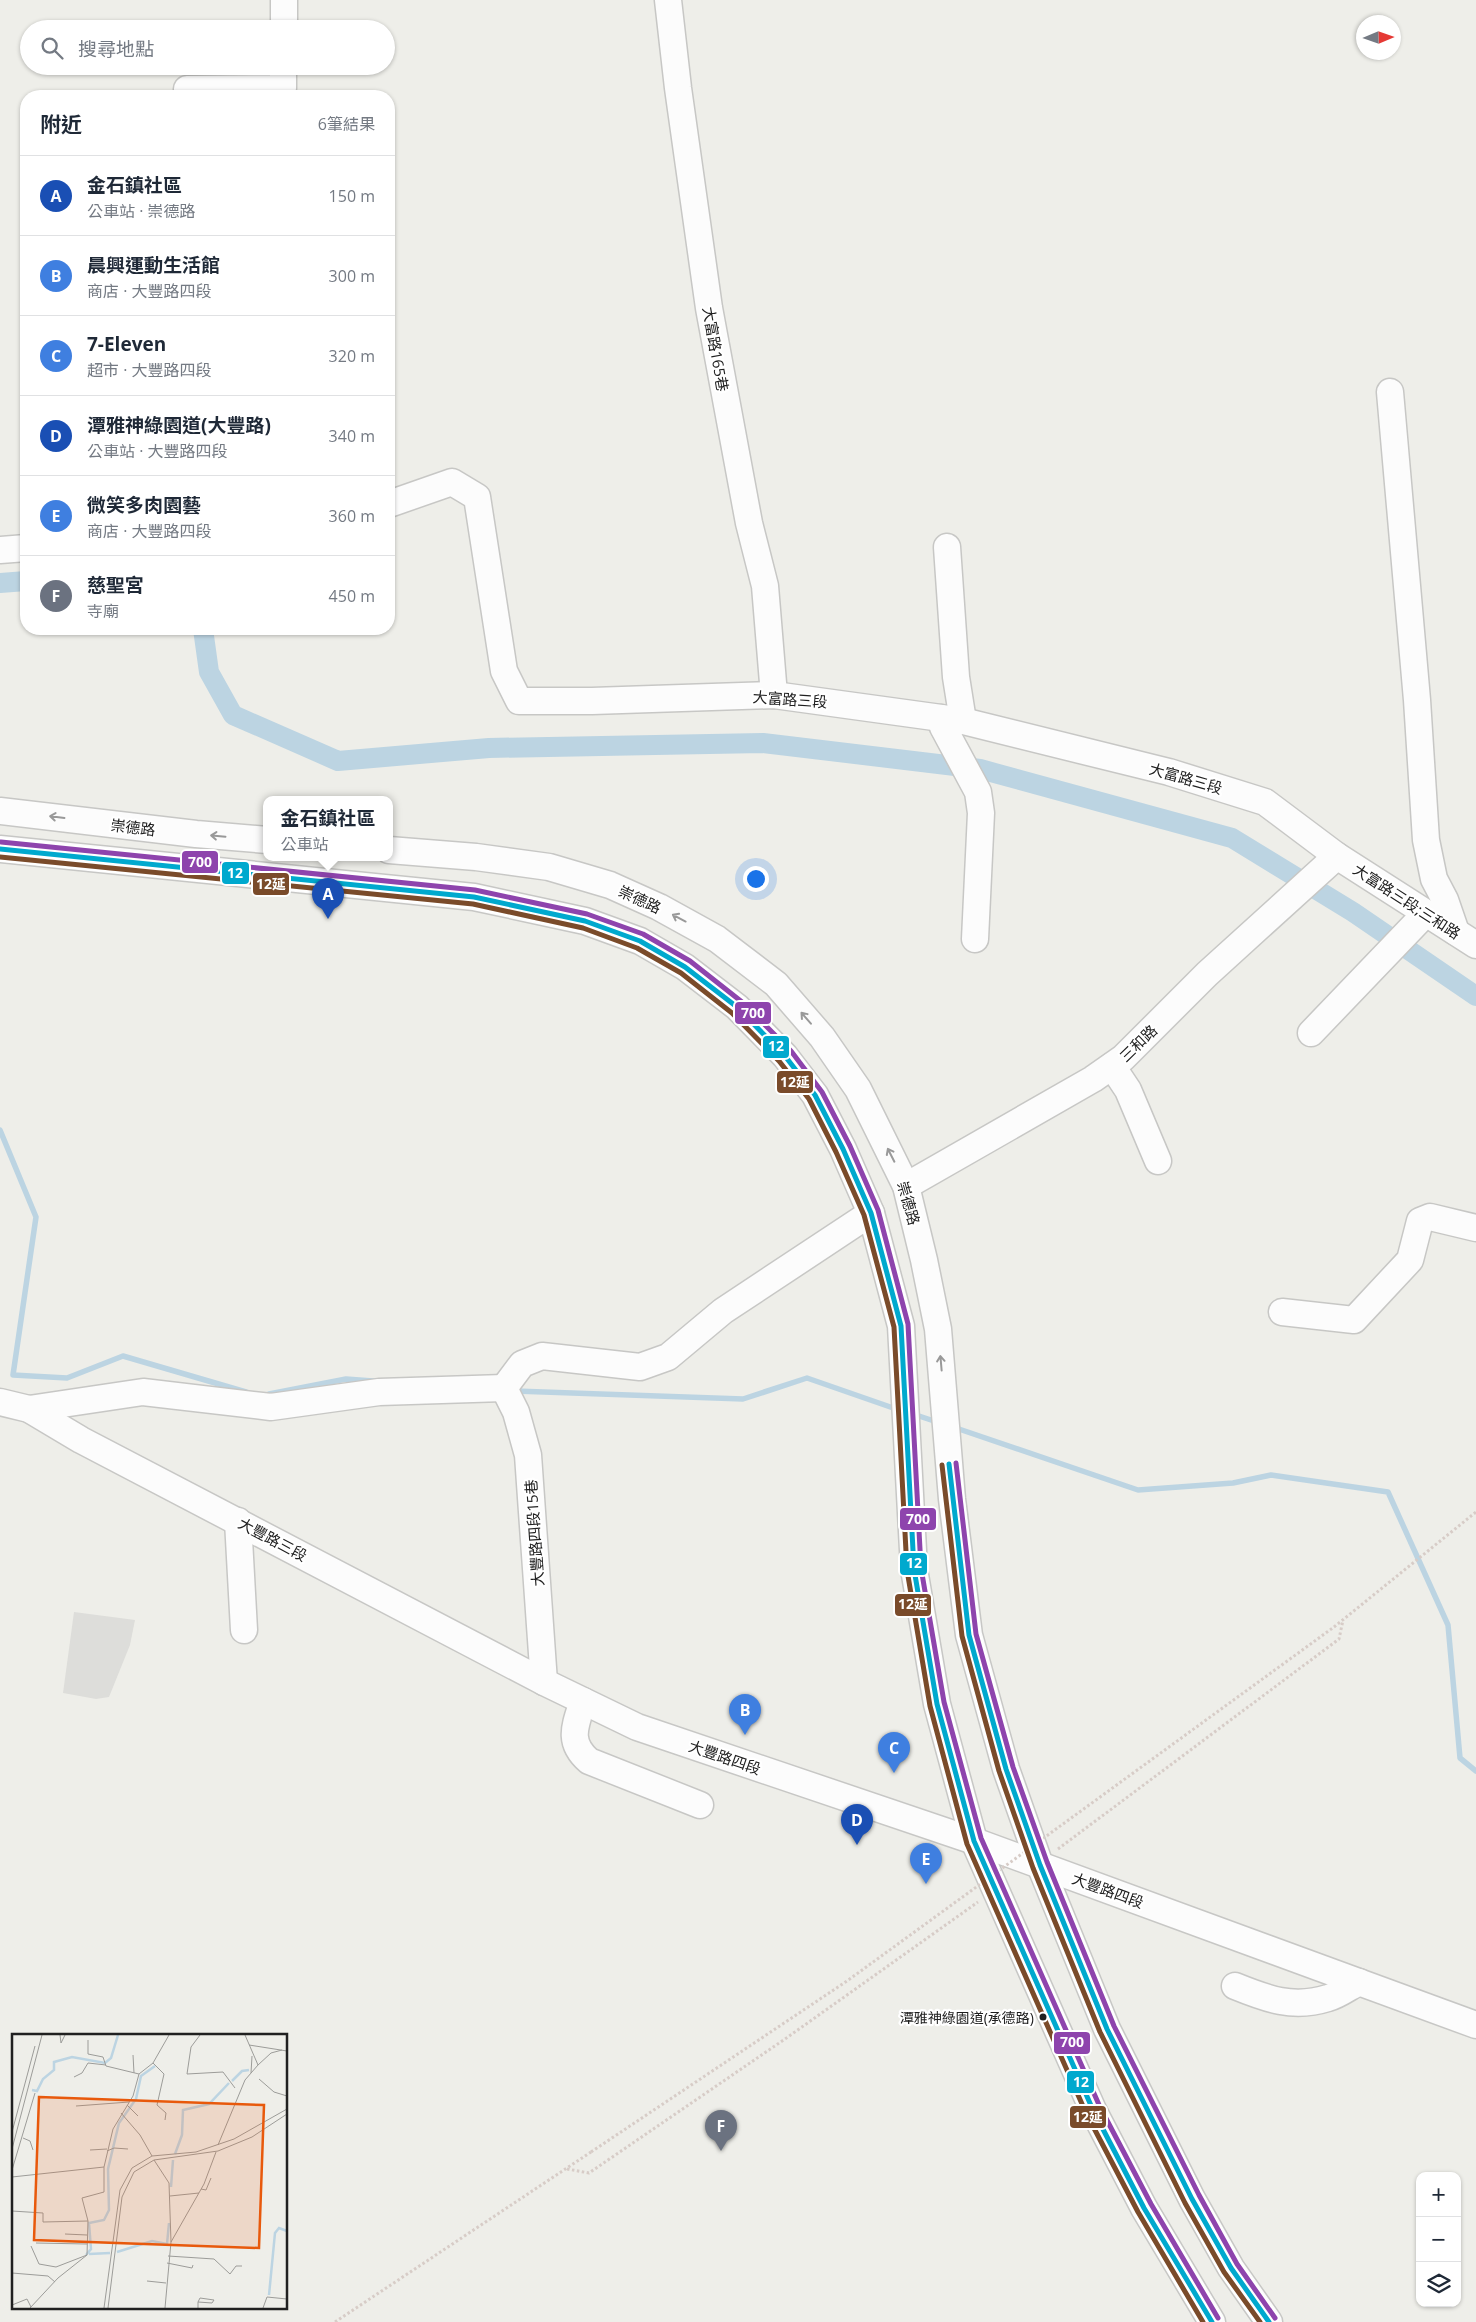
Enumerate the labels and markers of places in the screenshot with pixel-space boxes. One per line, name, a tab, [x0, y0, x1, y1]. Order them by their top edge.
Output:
pin: A	[312, 878, 344, 919]
pin: B	[729, 1694, 761, 1735]
pin: C	[878, 1732, 910, 1773]
pin: D	[841, 1804, 873, 1845]
pin: E	[910, 1843, 942, 1884]
place label: 潭雅神綠園道(承德路)	[900, 2008, 1034, 2027]
marker: 潭雅神綠園道(承德路)	[1038, 2012, 1048, 2022]
pin: F	[705, 2110, 737, 2151]

